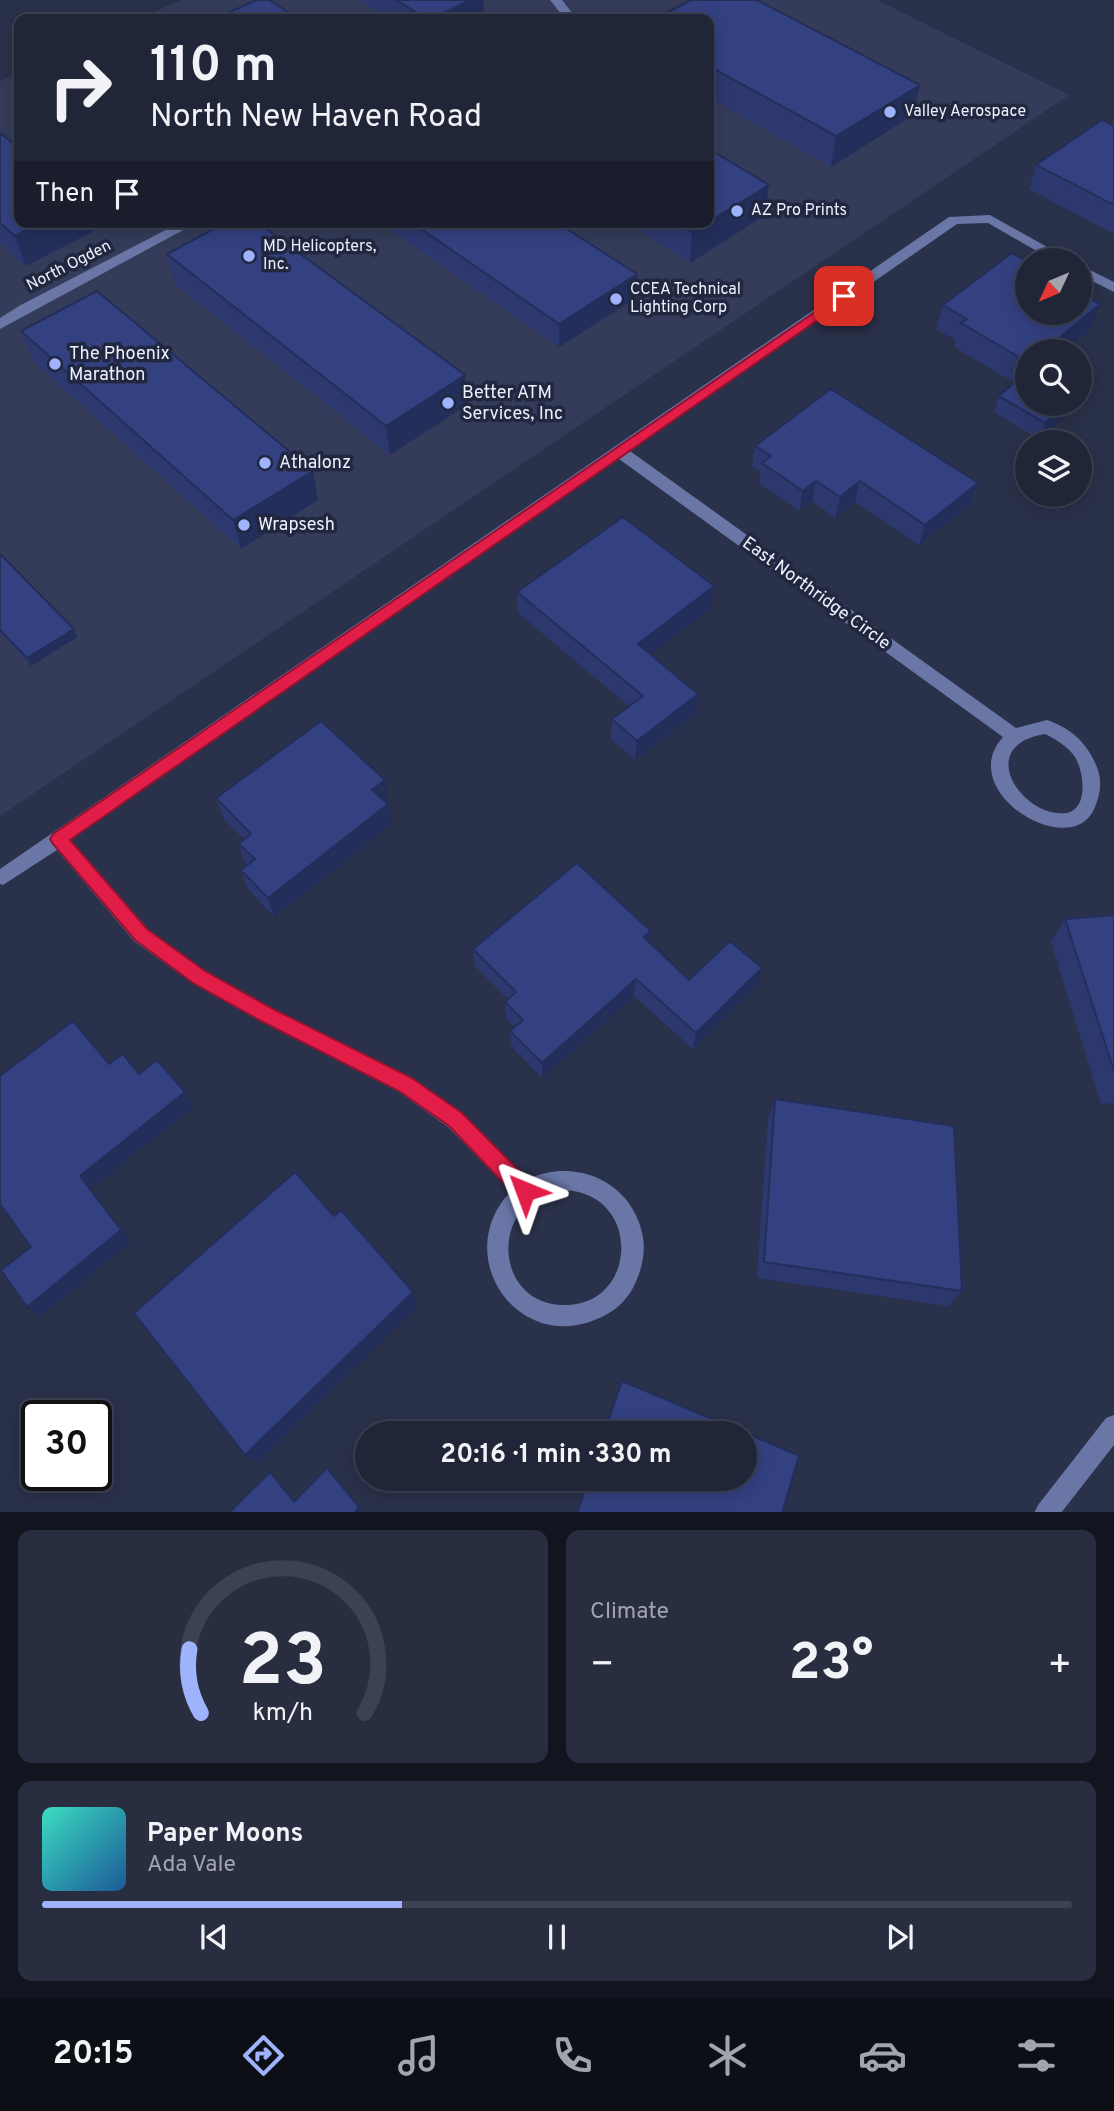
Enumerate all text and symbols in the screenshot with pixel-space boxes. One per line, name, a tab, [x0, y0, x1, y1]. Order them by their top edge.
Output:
text: 110 m	[150, 37, 277, 99]
icon: right	[35, 42, 126, 133]
text: North New Haven Road	[150, 98, 482, 138]
place label: Valley Aerospace	[904, 102, 1026, 122]
marker: Valley Aerospace	[882, 104, 898, 120]
icon: arrive	[108, 175, 146, 213]
text: Then	[35, 178, 94, 211]
place label: AZ Pro Prints	[751, 201, 847, 221]
marker: AZ Pro Prints	[729, 203, 745, 219]
street label: North Ogden	[23, 236, 115, 296]
place label: MD Helicopters, Inc.	[263, 237, 376, 275]
marker: MD Helicopters, Inc.	[241, 248, 257, 264]
north arrow	[1015, 248, 1092, 326]
map controls	[1015, 248, 1092, 507]
pin	[814, 266, 874, 326]
icon: arrive	[825, 277, 863, 315]
place label: CCEA Technical Lighting Corp	[630, 280, 741, 318]
marker: CCEA Technical Lighting Corp	[608, 291, 624, 307]
button: search	[1015, 339, 1092, 416]
place label: The Phoenix Marathon	[69, 343, 170, 387]
marker: The Phoenix Marathon	[47, 356, 63, 372]
place label: Better ATM Services, Inc	[462, 382, 563, 426]
marker: Better ATM Services, Inc	[440, 395, 456, 411]
button: layers	[1015, 430, 1092, 507]
place label: Athalonz	[279, 452, 351, 475]
marker: Athalonz	[257, 455, 273, 471]
place label: Wrapsesh	[258, 514, 335, 537]
marker: Wrapsesh	[236, 517, 252, 533]
street label: East Northridge Circle	[737, 532, 895, 656]
position arrow	[488, 1154, 562, 1228]
speed limit sign: 30	[21, 1400, 112, 1491]
text: 20:16 · 1 min · 330 m	[440, 1439, 672, 1472]
text: Climate	[590, 1598, 669, 1627]
text: 23	[239, 1619, 327, 1711]
text: 23°	[789, 1632, 873, 1698]
text: −	[590, 1642, 615, 1691]
text: +	[1047, 1642, 1072, 1691]
text: km/h	[253, 1697, 313, 1729]
text: Paper Moons	[147, 1818, 303, 1851]
text: Ada Vale	[147, 1851, 236, 1880]
icon: previous	[195, 1918, 233, 1956]
icon: pause	[538, 1918, 576, 1956]
icon: next	[881, 1918, 919, 1956]
icon: directions	[239, 2031, 288, 2080]
icon: music	[394, 2031, 443, 2080]
icon: phone	[548, 2031, 597, 2080]
icon: climate	[703, 2031, 752, 2080]
icon: car	[858, 2031, 907, 2080]
icon: filters	[1012, 2031, 1061, 2080]
text: 20:15	[53, 2035, 134, 2075]

